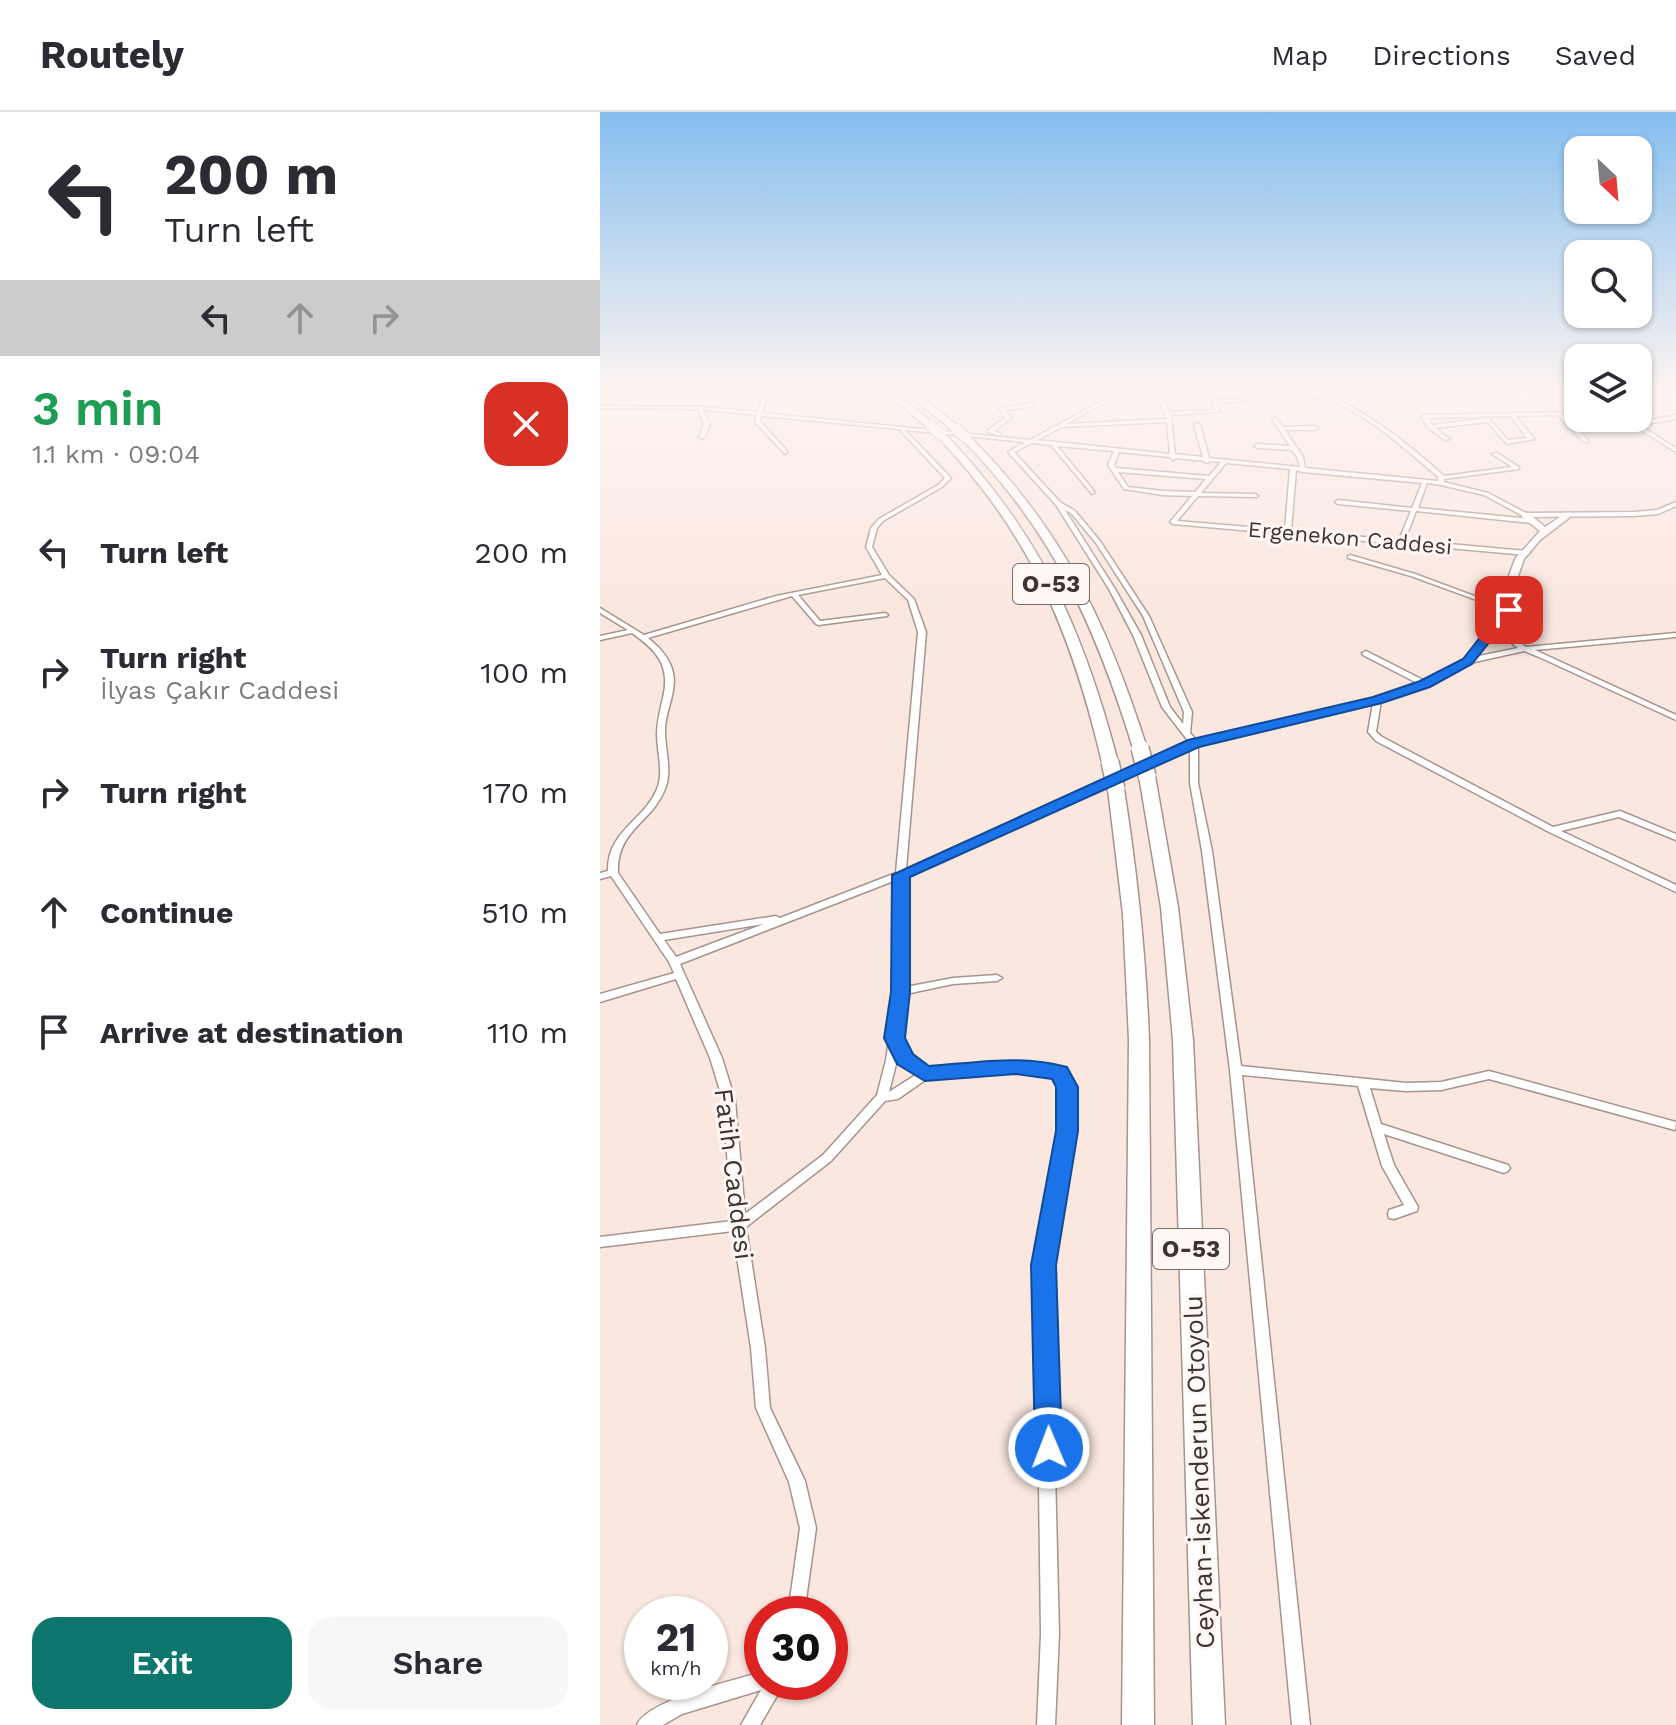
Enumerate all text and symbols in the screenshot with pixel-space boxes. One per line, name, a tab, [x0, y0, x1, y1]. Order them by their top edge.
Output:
text: Routely	[40, 33, 184, 77]
text: Map	[1271, 39, 1328, 72]
text: Directions	[1372, 39, 1511, 72]
text: Saved	[1555, 39, 1636, 72]
north arrow	[1564, 136, 1652, 224]
map controls	[1564, 136, 1652, 432]
text: 200 m	[164, 142, 338, 208]
icon: left	[32, 144, 136, 248]
text: Turn left	[164, 209, 314, 251]
button: search	[1564, 240, 1652, 328]
icon: left	[194, 296, 238, 340]
icon: ahead	[278, 296, 322, 340]
icon: right	[362, 296, 406, 340]
button: layers	[1564, 344, 1652, 432]
text: 3 min	[32, 380, 164, 437]
button: close	[484, 382, 568, 466]
text: 1.1 km · 09:04	[32, 439, 200, 469]
street label: Ergenekon Caddesi	[1247, 517, 1453, 559]
icon: left	[32, 530, 76, 574]
text: Turn left	[100, 535, 228, 570]
text: 200 m	[474, 535, 568, 570]
road number: O-53	[1013, 564, 1089, 604]
pin	[1475, 576, 1543, 644]
icon: arrive	[1487, 588, 1531, 632]
text: Turn right	[100, 640, 246, 675]
icon: right	[32, 650, 76, 694]
text: 100 m	[480, 655, 568, 690]
text: İlyas Çakır Caddesi	[100, 675, 339, 705]
icon: right	[32, 770, 76, 814]
text: Turn right	[100, 775, 246, 810]
text: 170 m	[483, 775, 568, 810]
icon: ahead	[32, 890, 76, 934]
text: Continue	[100, 895, 233, 930]
text: 510 m	[481, 895, 568, 930]
icon: arrive	[32, 1010, 76, 1054]
text: Arrive at destination	[100, 1015, 404, 1050]
text: 110 m	[487, 1015, 568, 1050]
street label: Fatih Caddesi	[709, 1087, 759, 1261]
road number: O-53	[1153, 1229, 1229, 1269]
street label: Ceyhan-İskenderun Otoyolu	[1178, 1295, 1220, 1649]
position arrow	[1007, 1406, 1091, 1490]
speed limit sign: 30	[744, 1596, 848, 1700]
text: 21	[655, 1614, 697, 1661]
button: Exit	[32, 1617, 292, 1709]
button: Share	[308, 1617, 568, 1709]
text: km/h	[650, 1656, 702, 1680]

